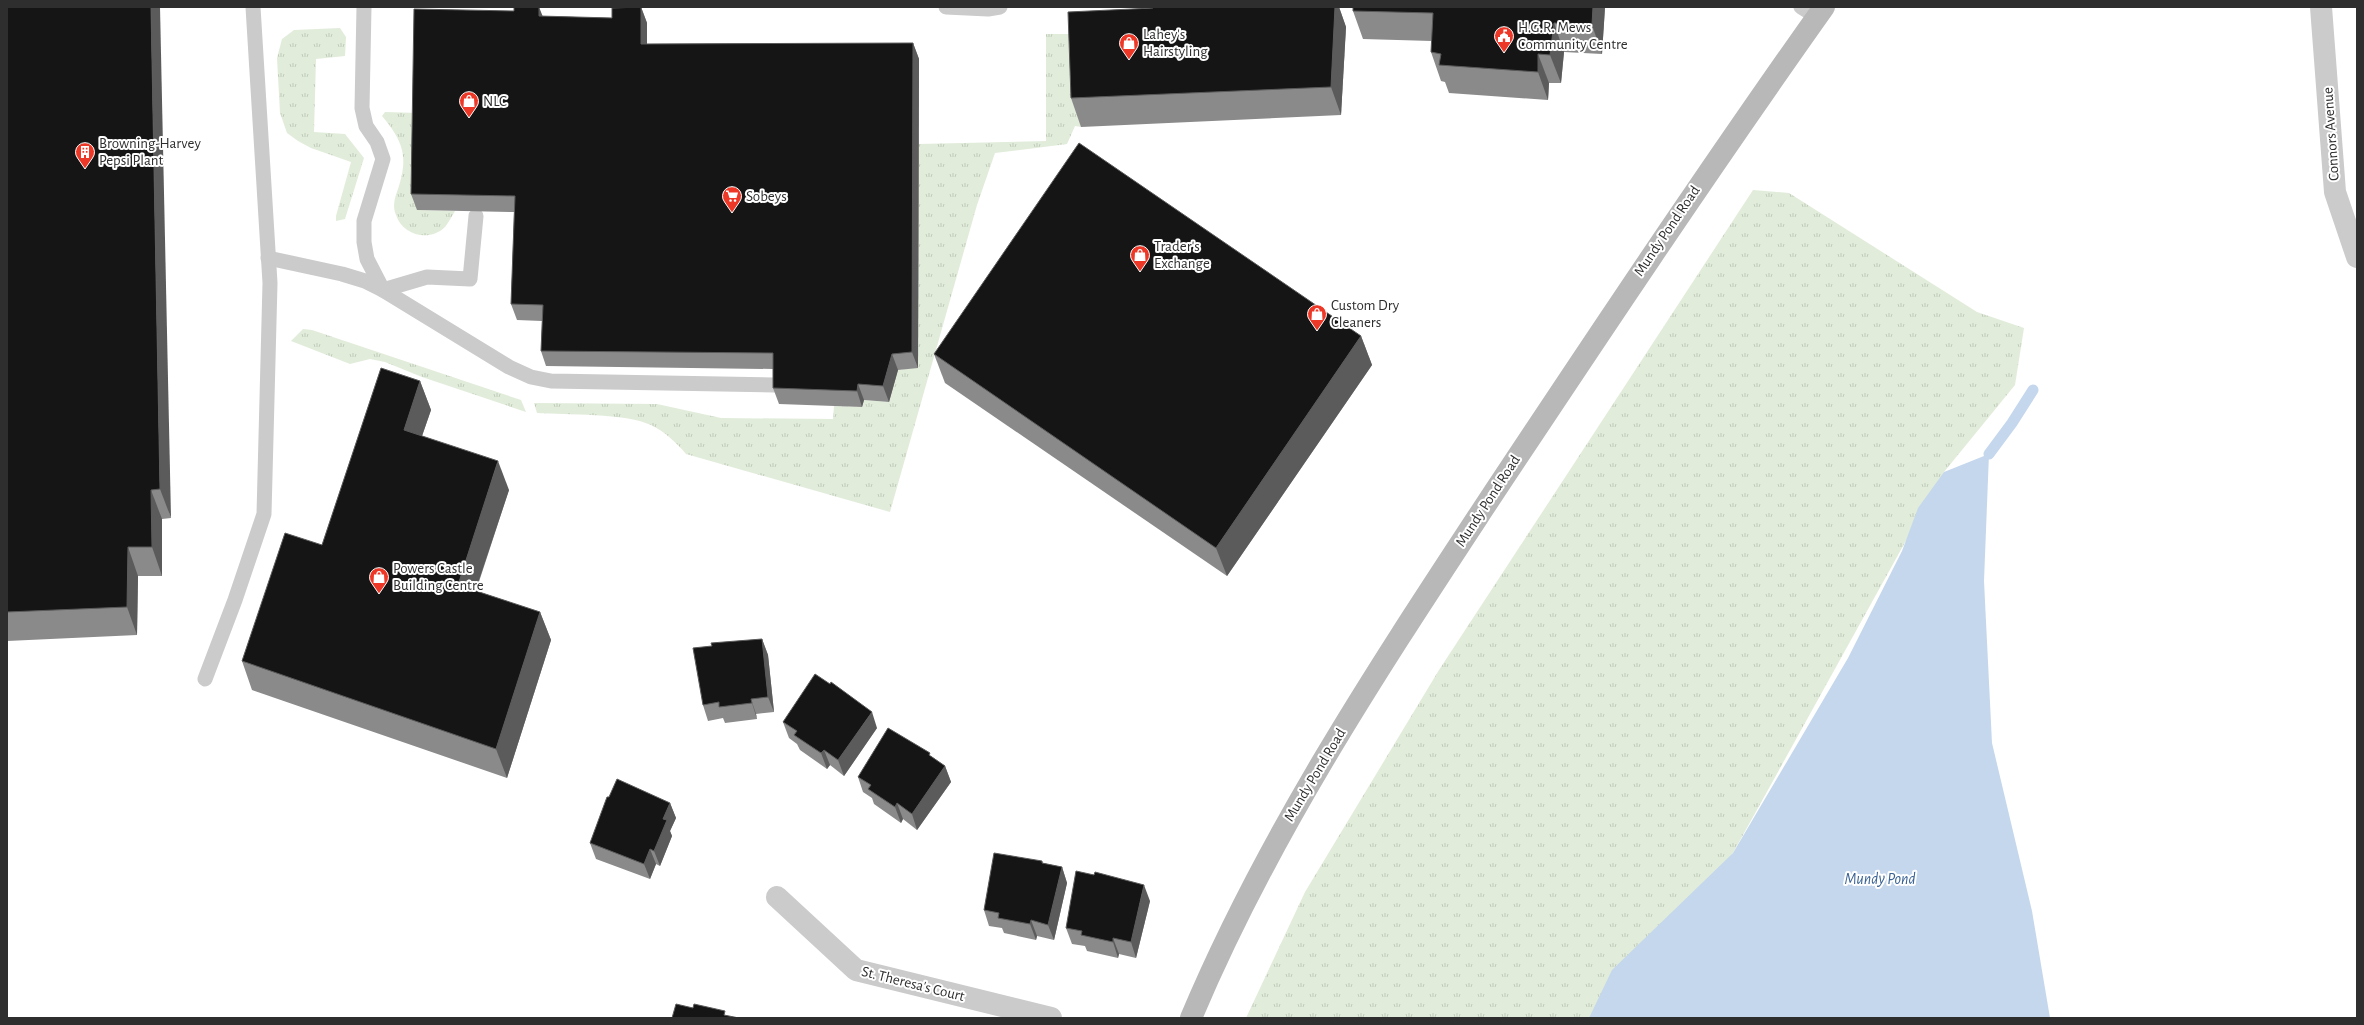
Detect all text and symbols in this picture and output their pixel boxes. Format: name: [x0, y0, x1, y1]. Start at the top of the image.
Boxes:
place label: H.G.R. Mews Community Centre: [1518, 20, 1628, 52]
public building icon: H.G.R. Mews Community Centre: [1493, 25, 1515, 53]
place label: Lahey's Hairstyling: [1143, 27, 1208, 59]
shop icon: Lahey's Hairstyling: [1118, 32, 1140, 60]
street label: Connors Avenue: [2320, 87, 2342, 181]
shop icon: NLC: [458, 90, 480, 118]
place label: NLC: [483, 94, 507, 109]
place label: Browning-Harvey Pepsi Plant: [99, 136, 201, 168]
building icon: Browning-Harvey Pepsi Plant: [74, 141, 96, 169]
street label: Mundy Pond Road: [1631, 183, 1703, 279]
supermarket icon: Sobeys: [721, 185, 743, 213]
place label: Sobeys: [746, 189, 787, 204]
place label: Trader's Exchange: [1154, 239, 1210, 271]
shop icon: Trader's Exchange: [1129, 244, 1151, 272]
place label: Custom Dry Cleaners: [1331, 298, 1400, 330]
shop icon: Custom Dry Cleaners: [1306, 303, 1328, 331]
street label: Mundy Pond Road: [1453, 452, 1523, 549]
place label: Powers Castle Building Centre: [393, 561, 484, 593]
shop icon: Powers Castle Building Centre: [368, 566, 390, 594]
street label: Mundy Pond Road: [1281, 726, 1349, 824]
water label: Mundy Pond: [1844, 871, 1916, 887]
street label: St. Theresa's Court: [860, 964, 966, 1004]

